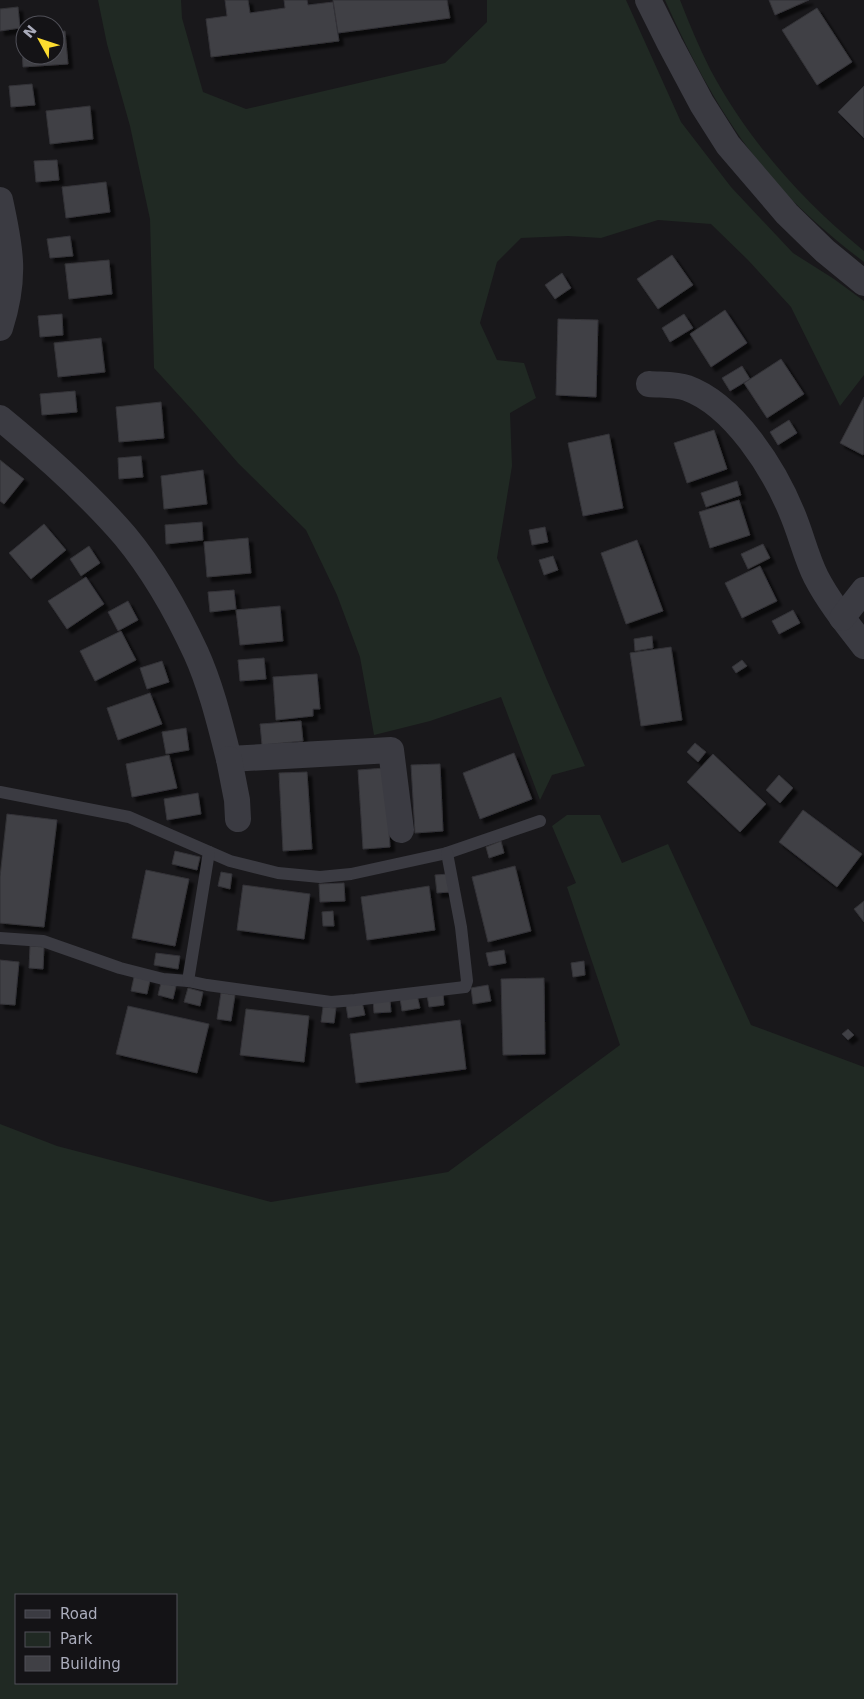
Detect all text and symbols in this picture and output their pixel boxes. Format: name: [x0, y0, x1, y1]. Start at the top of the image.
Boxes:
north arrow: [15, 15, 65, 65]
text: N: [20, 22, 40, 41]
legend: [15, 1594, 178, 1684]
text: Road: [60, 1605, 98, 1623]
text: Park: [60, 1630, 93, 1648]
text: Building: [60, 1655, 121, 1673]

